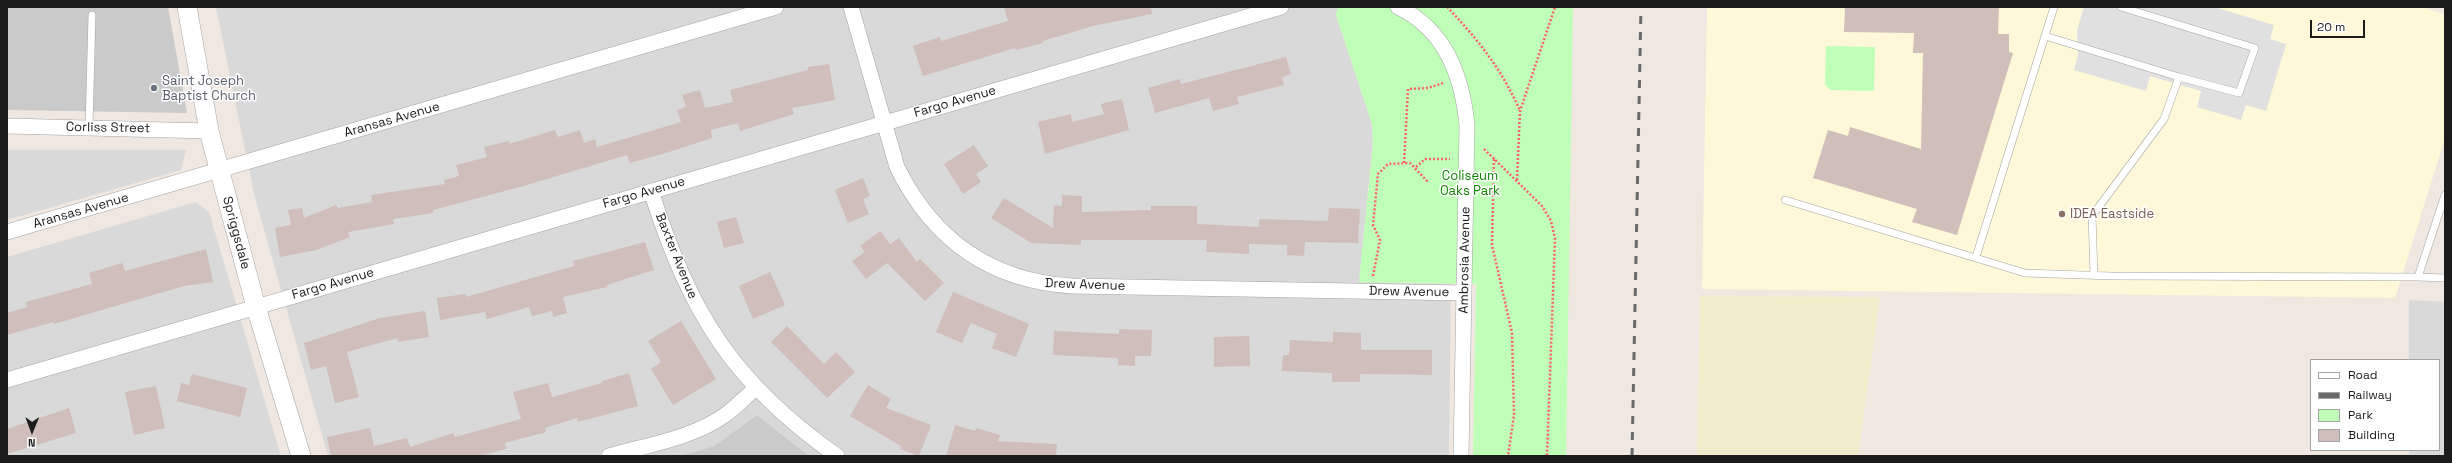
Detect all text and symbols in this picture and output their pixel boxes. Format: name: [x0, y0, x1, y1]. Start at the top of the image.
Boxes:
scale bar: [2312, 12, 2367, 38]
text: 20 m: [2317, 19, 2345, 35]
place label: Saint Joseph Baptist Church: [162, 73, 256, 104]
marker: Saint Joseph Baptist Church: [149, 83, 159, 93]
street label: Fargo Avenue: [912, 83, 998, 121]
street label: Aransas Avenue: [342, 99, 442, 141]
street label: Corliss Street: [66, 119, 150, 137]
park label: Coliseum Oaks Park: [1440, 168, 1500, 199]
street label: Fargo Avenue: [601, 174, 687, 212]
street label: Aransas Avenue: [31, 190, 131, 232]
street label: Spriggsdale: [219, 195, 253, 271]
street label: Ambrosia Avenue: [1456, 206, 1474, 314]
place label: IDEA Eastside: [2070, 206, 2154, 222]
marker: IDEA Eastside: [2057, 209, 2067, 219]
street label: Baxter Avenue: [652, 211, 700, 301]
street label: Fargo Avenue: [290, 265, 376, 303]
street label: Drew Avenue: [1044, 276, 1126, 294]
street label: Drew Avenue: [1369, 283, 1449, 301]
legend: [2310, 359, 2440, 451]
text: Road: [2348, 367, 2377, 383]
text: Railway: [2348, 387, 2392, 403]
text: Park: [2348, 407, 2373, 423]
north arrow: [12, 411, 52, 451]
text: Building: [2348, 427, 2395, 443]
text: N: [28, 436, 36, 450]

